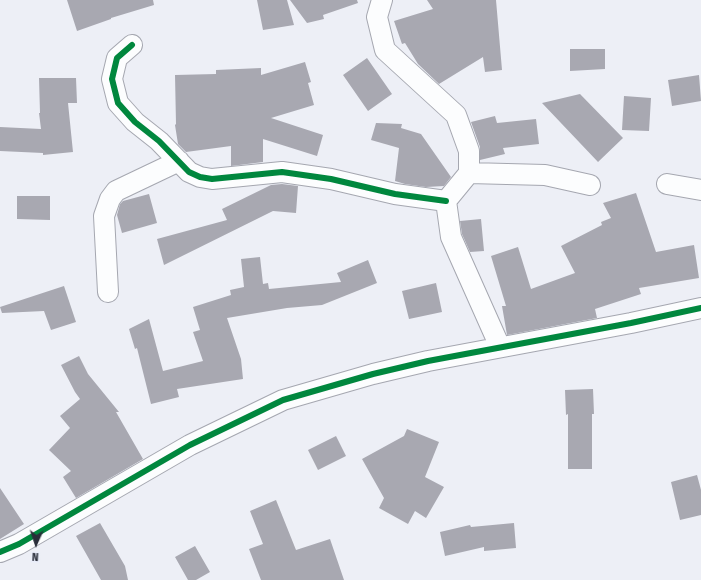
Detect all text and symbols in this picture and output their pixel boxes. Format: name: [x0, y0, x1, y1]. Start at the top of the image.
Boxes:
north arrow: [16, 524, 56, 564]
text: N: [32, 550, 39, 563]

